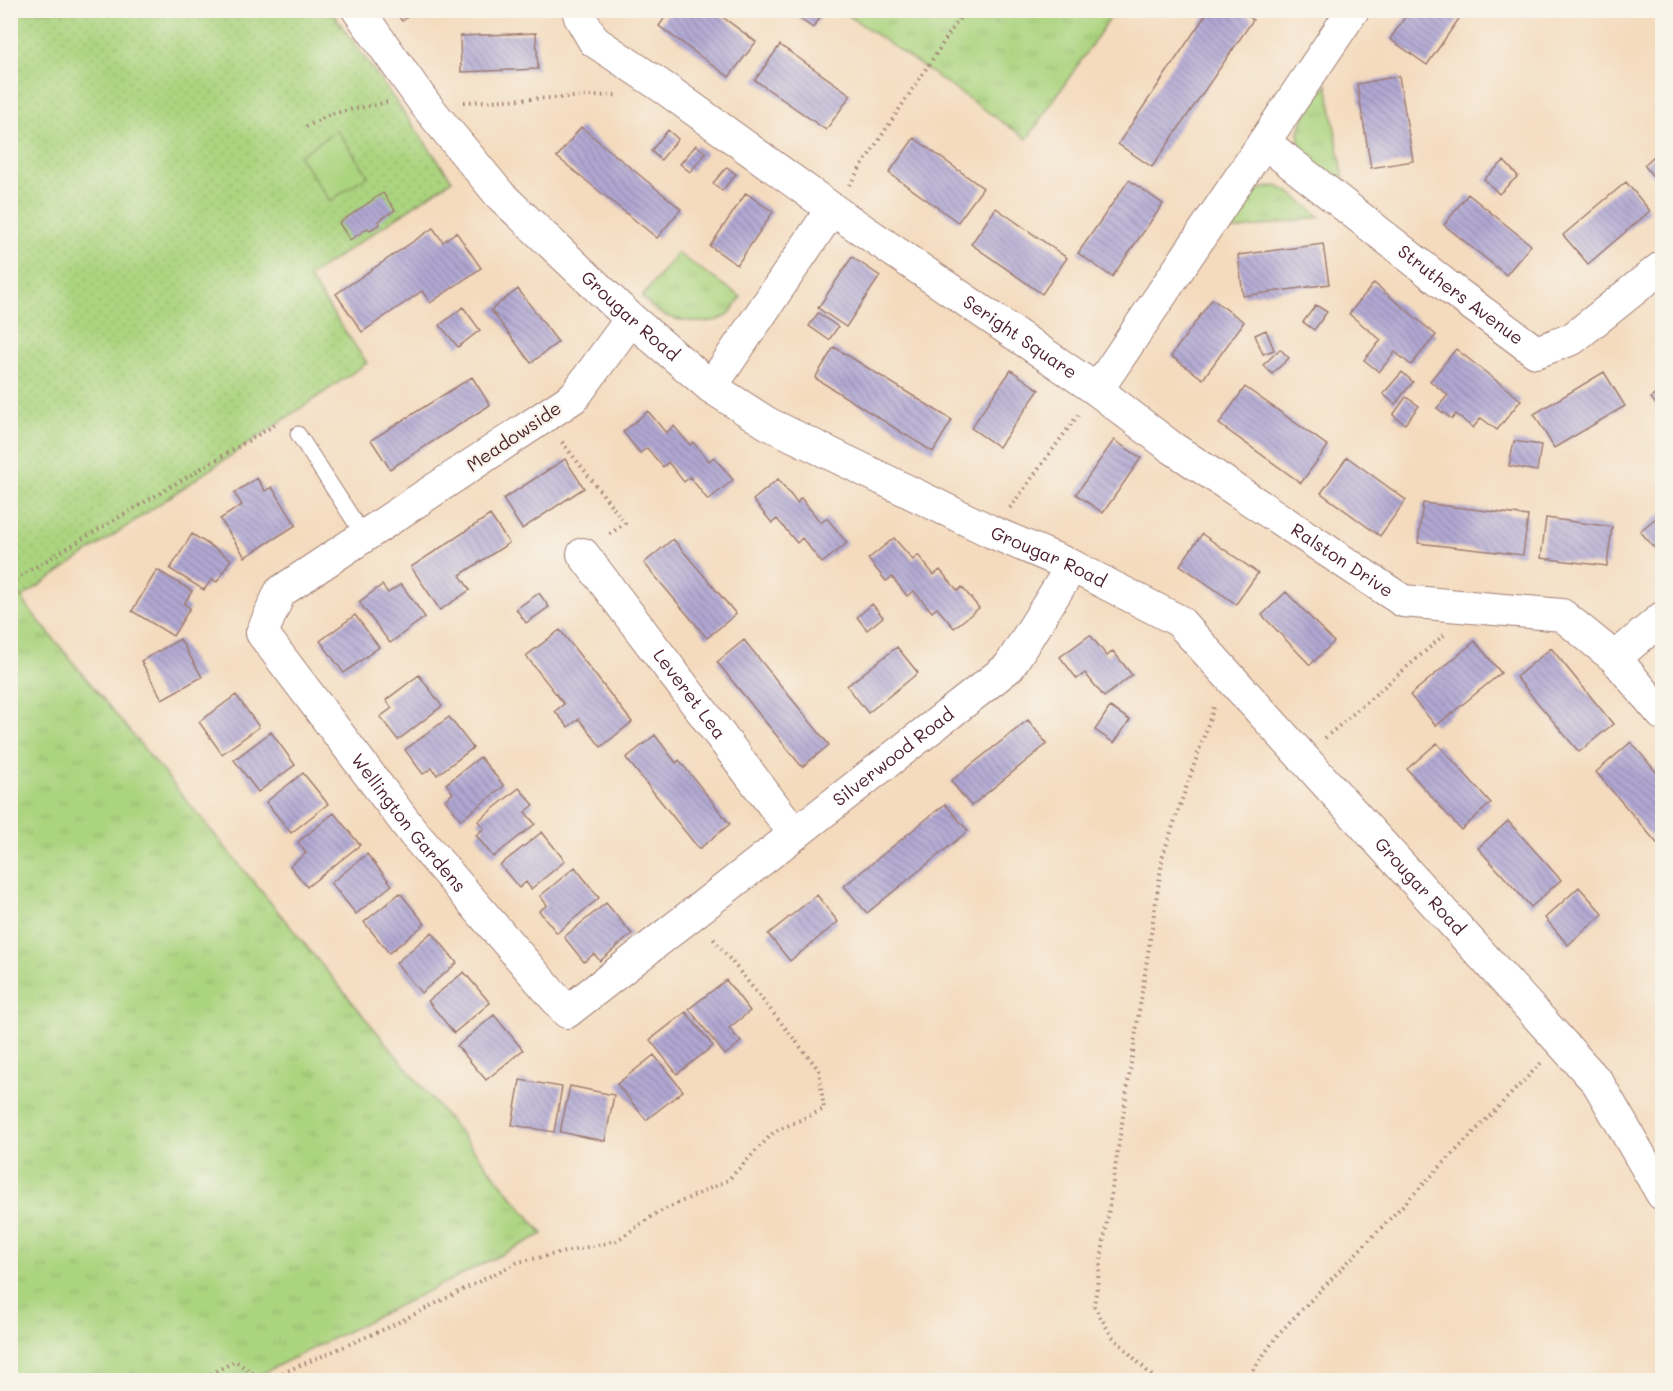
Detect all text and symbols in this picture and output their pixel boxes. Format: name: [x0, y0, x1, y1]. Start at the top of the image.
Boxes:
street label: Struthers Avenue: [1393, 239, 1529, 350]
street label: Grougar Road: [576, 265, 685, 366]
street label: Seright Square: [959, 289, 1082, 384]
street label: Meadowside: [461, 396, 566, 477]
street label: Ralston Drive: [1287, 517, 1398, 602]
street label: Grougar Road: [987, 520, 1111, 593]
street label: Leveret Lea: [648, 644, 732, 744]
street label: Silverwood Road: [827, 702, 958, 811]
street label: Wellington Gardens: [346, 748, 472, 897]
street label: Grougar Road: [1370, 832, 1471, 940]

